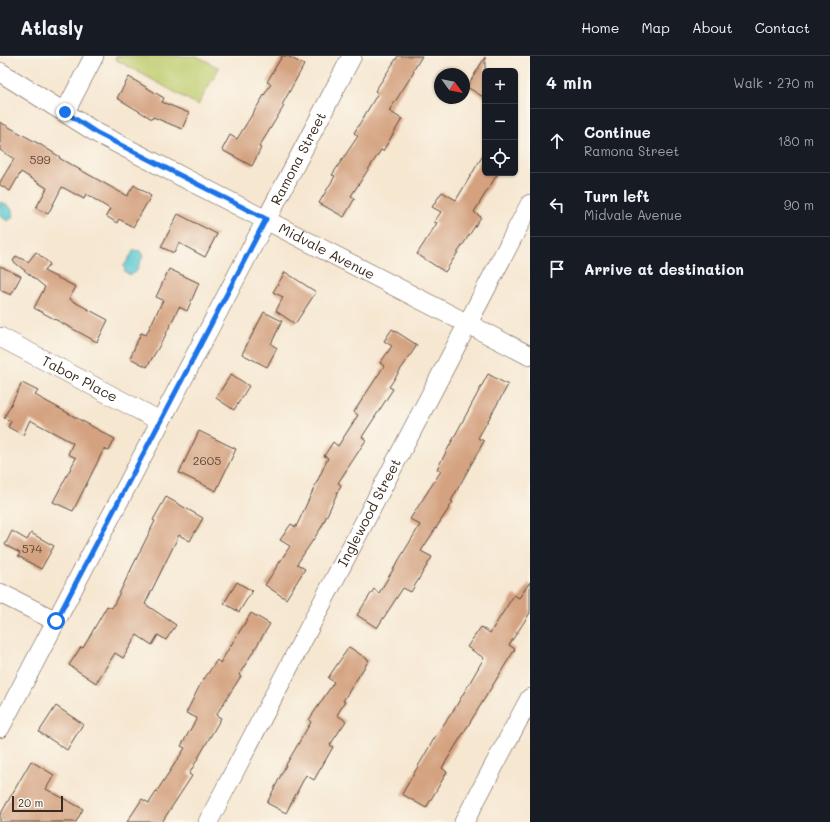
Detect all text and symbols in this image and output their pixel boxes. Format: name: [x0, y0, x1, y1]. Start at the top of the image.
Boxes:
text: Atlasly: [20, 15, 83, 40]
text: Home: [581, 18, 619, 37]
text: Map: [641, 18, 670, 37]
text: About: [692, 18, 733, 37]
text: Contact: [755, 18, 810, 37]
north arrow: [434, 68, 470, 104]
map controls: [482, 68, 518, 176]
button: +: [482, 68, 518, 104]
text: 4 min: [546, 71, 592, 93]
text: Walk · 270 m: [733, 74, 814, 91]
route end: [56, 103, 74, 121]
button: −: [482, 104, 518, 140]
street label: Ramona Street: [266, 108, 330, 208]
text: Continue: [584, 122, 651, 142]
icon: ahead: [546, 130, 568, 152]
text: 180 m: [778, 132, 814, 149]
button: locate: [482, 140, 518, 176]
text: Ramona Street: [584, 142, 679, 159]
house number: 599: [29, 151, 51, 167]
text: Turn left: [584, 186, 649, 206]
icon: left: [546, 194, 568, 216]
text: 90 m: [784, 196, 814, 213]
text: Midvale Avenue: [584, 206, 682, 223]
street label: Midvale Avenue: [276, 218, 378, 284]
icon: arrive: [546, 258, 568, 280]
text: Arrive at destination: [584, 259, 744, 279]
street label: Tabor Place: [39, 351, 121, 406]
house number: 2605: [193, 452, 221, 468]
street label: Inglewood Street: [333, 455, 405, 570]
house number: 574: [22, 540, 42, 556]
route start: [47, 612, 65, 630]
scale bar: [12, 794, 63, 813]
text: 20 m: [18, 795, 43, 810]

